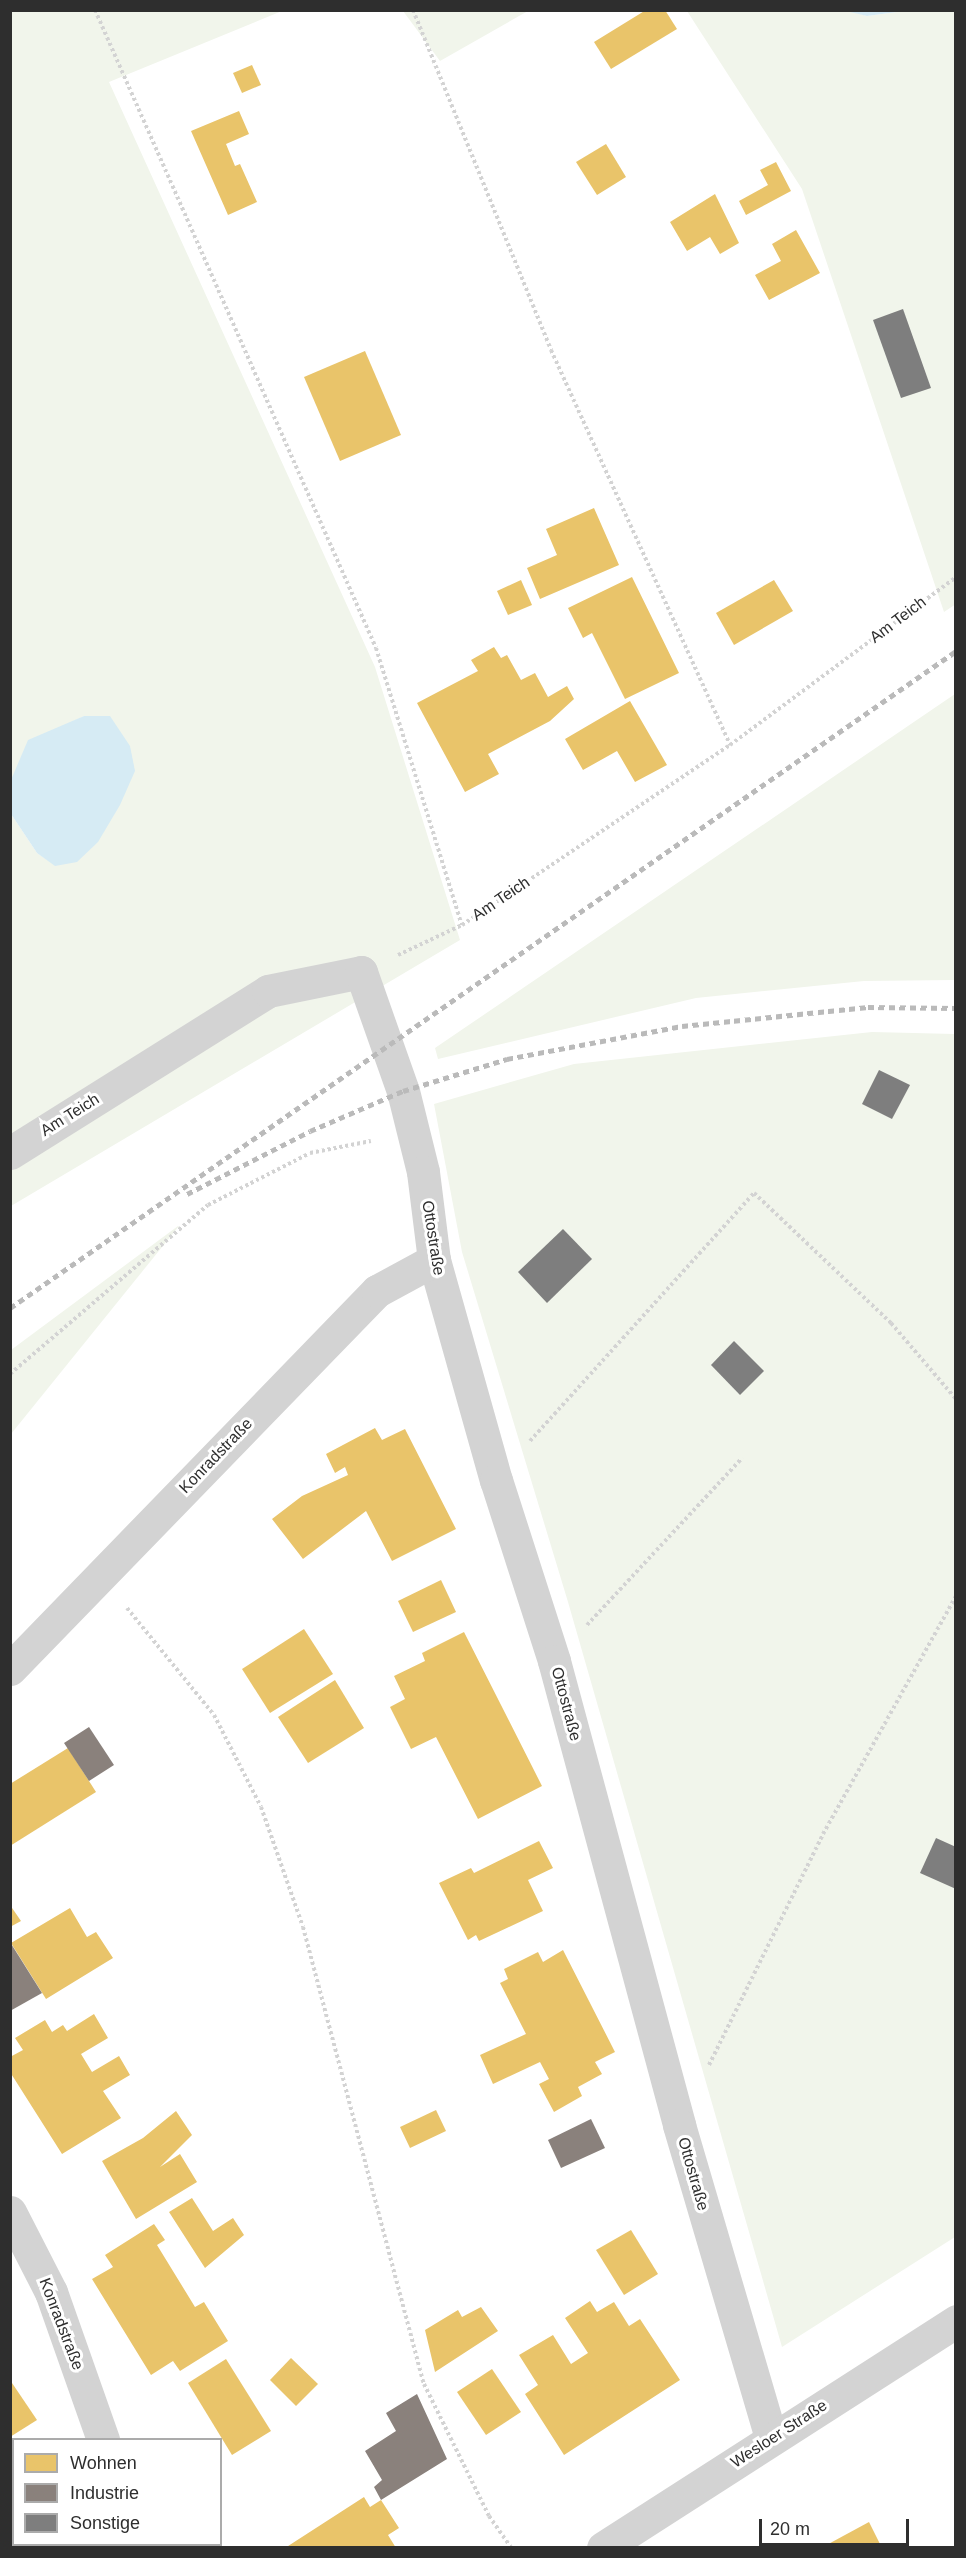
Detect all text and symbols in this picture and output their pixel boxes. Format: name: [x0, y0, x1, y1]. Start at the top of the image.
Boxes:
street label: Am Teich: [866, 593, 930, 647]
street label: Am Teich: [468, 873, 534, 925]
street label: Am Teich: [37, 1089, 103, 1141]
street label: Ottostraße: [418, 1199, 448, 1277]
street label: Konradstraße: [175, 1414, 257, 1498]
street label: Ottostraße: [547, 1665, 585, 1743]
street label: Ottostraße: [673, 2135, 713, 2213]
street label: Konradstraße: [35, 2275, 87, 2373]
street label: Wesloer Straße: [727, 2396, 831, 2472]
legend: [12, 2438, 222, 2546]
text: Wohnen: [70, 2453, 137, 2473]
text: Industrie: [70, 2483, 139, 2503]
scale bar: [762, 2507, 912, 2545]
text: Sonstige: [70, 2513, 140, 2533]
text: 20 m: [770, 2519, 810, 2539]

